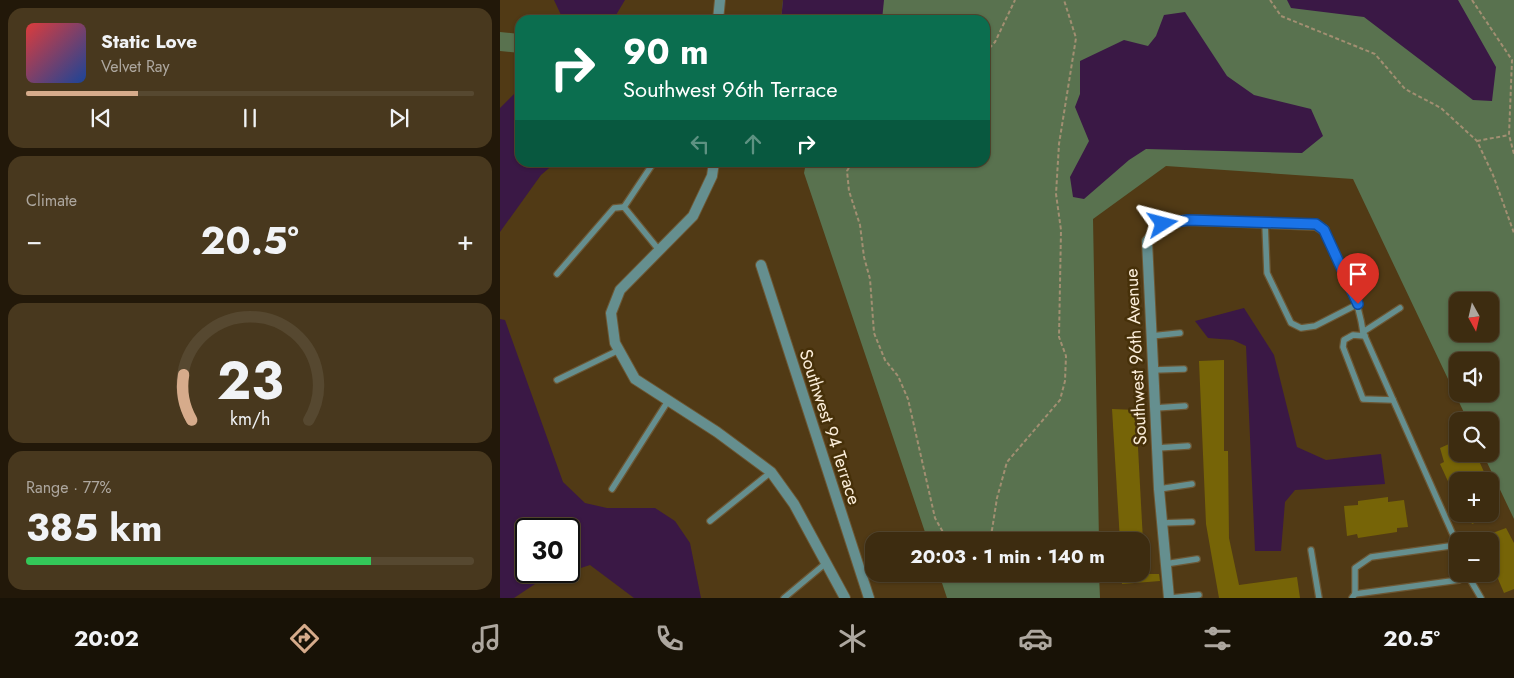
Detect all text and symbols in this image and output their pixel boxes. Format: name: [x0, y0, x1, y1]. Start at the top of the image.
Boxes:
text: 90 m: [623, 27, 709, 77]
text: Static Love: [101, 28, 197, 55]
icon: right: [540, 35, 605, 100]
text: Velvet Ray: [101, 55, 170, 78]
text: Southwest 96th Terrace: [623, 73, 838, 105]
icon: previous: [87, 104, 115, 132]
icon: pause: [236, 104, 264, 132]
icon: next: [385, 104, 413, 132]
icon: left: [686, 130, 714, 158]
icon: ahead: [739, 130, 767, 158]
icon: right: [792, 130, 820, 158]
text: Climate: [26, 189, 77, 212]
position arrow: [1136, 197, 1188, 249]
text: 20.5°: [201, 213, 299, 268]
text: −: [26, 220, 43, 261]
text: +: [457, 220, 474, 261]
pin: [1337, 253, 1379, 304]
icon: arrive: [1344, 260, 1372, 288]
street label: Southwest 96th Avenue: [1118, 268, 1154, 446]
north arrow: [1449, 292, 1499, 342]
map controls: [1449, 292, 1499, 582]
text: 23: [217, 343, 283, 419]
street label: Southwest 94 Terrace: [793, 346, 867, 508]
button: sound: [1449, 352, 1499, 402]
text: km/h: [230, 406, 270, 432]
button: search: [1449, 412, 1499, 462]
button: +: [1449, 472, 1499, 522]
text: Range · 77%: [26, 476, 112, 499]
text: 385 km: [26, 500, 162, 555]
speed limit sign: 30: [515, 518, 580, 583]
button: −: [1449, 532, 1499, 582]
text: 20:03 · 1 min · 140 m: [910, 543, 1105, 570]
icon: directions: [287, 621, 322, 656]
icon: music: [469, 621, 504, 656]
icon: phone: [652, 621, 687, 656]
icon: climate: [835, 621, 870, 656]
icon: car: [1018, 621, 1053, 656]
icon: filters: [1200, 621, 1235, 656]
text: 20:02: [74, 622, 139, 654]
text: 20.5°: [1383, 622, 1440, 654]

